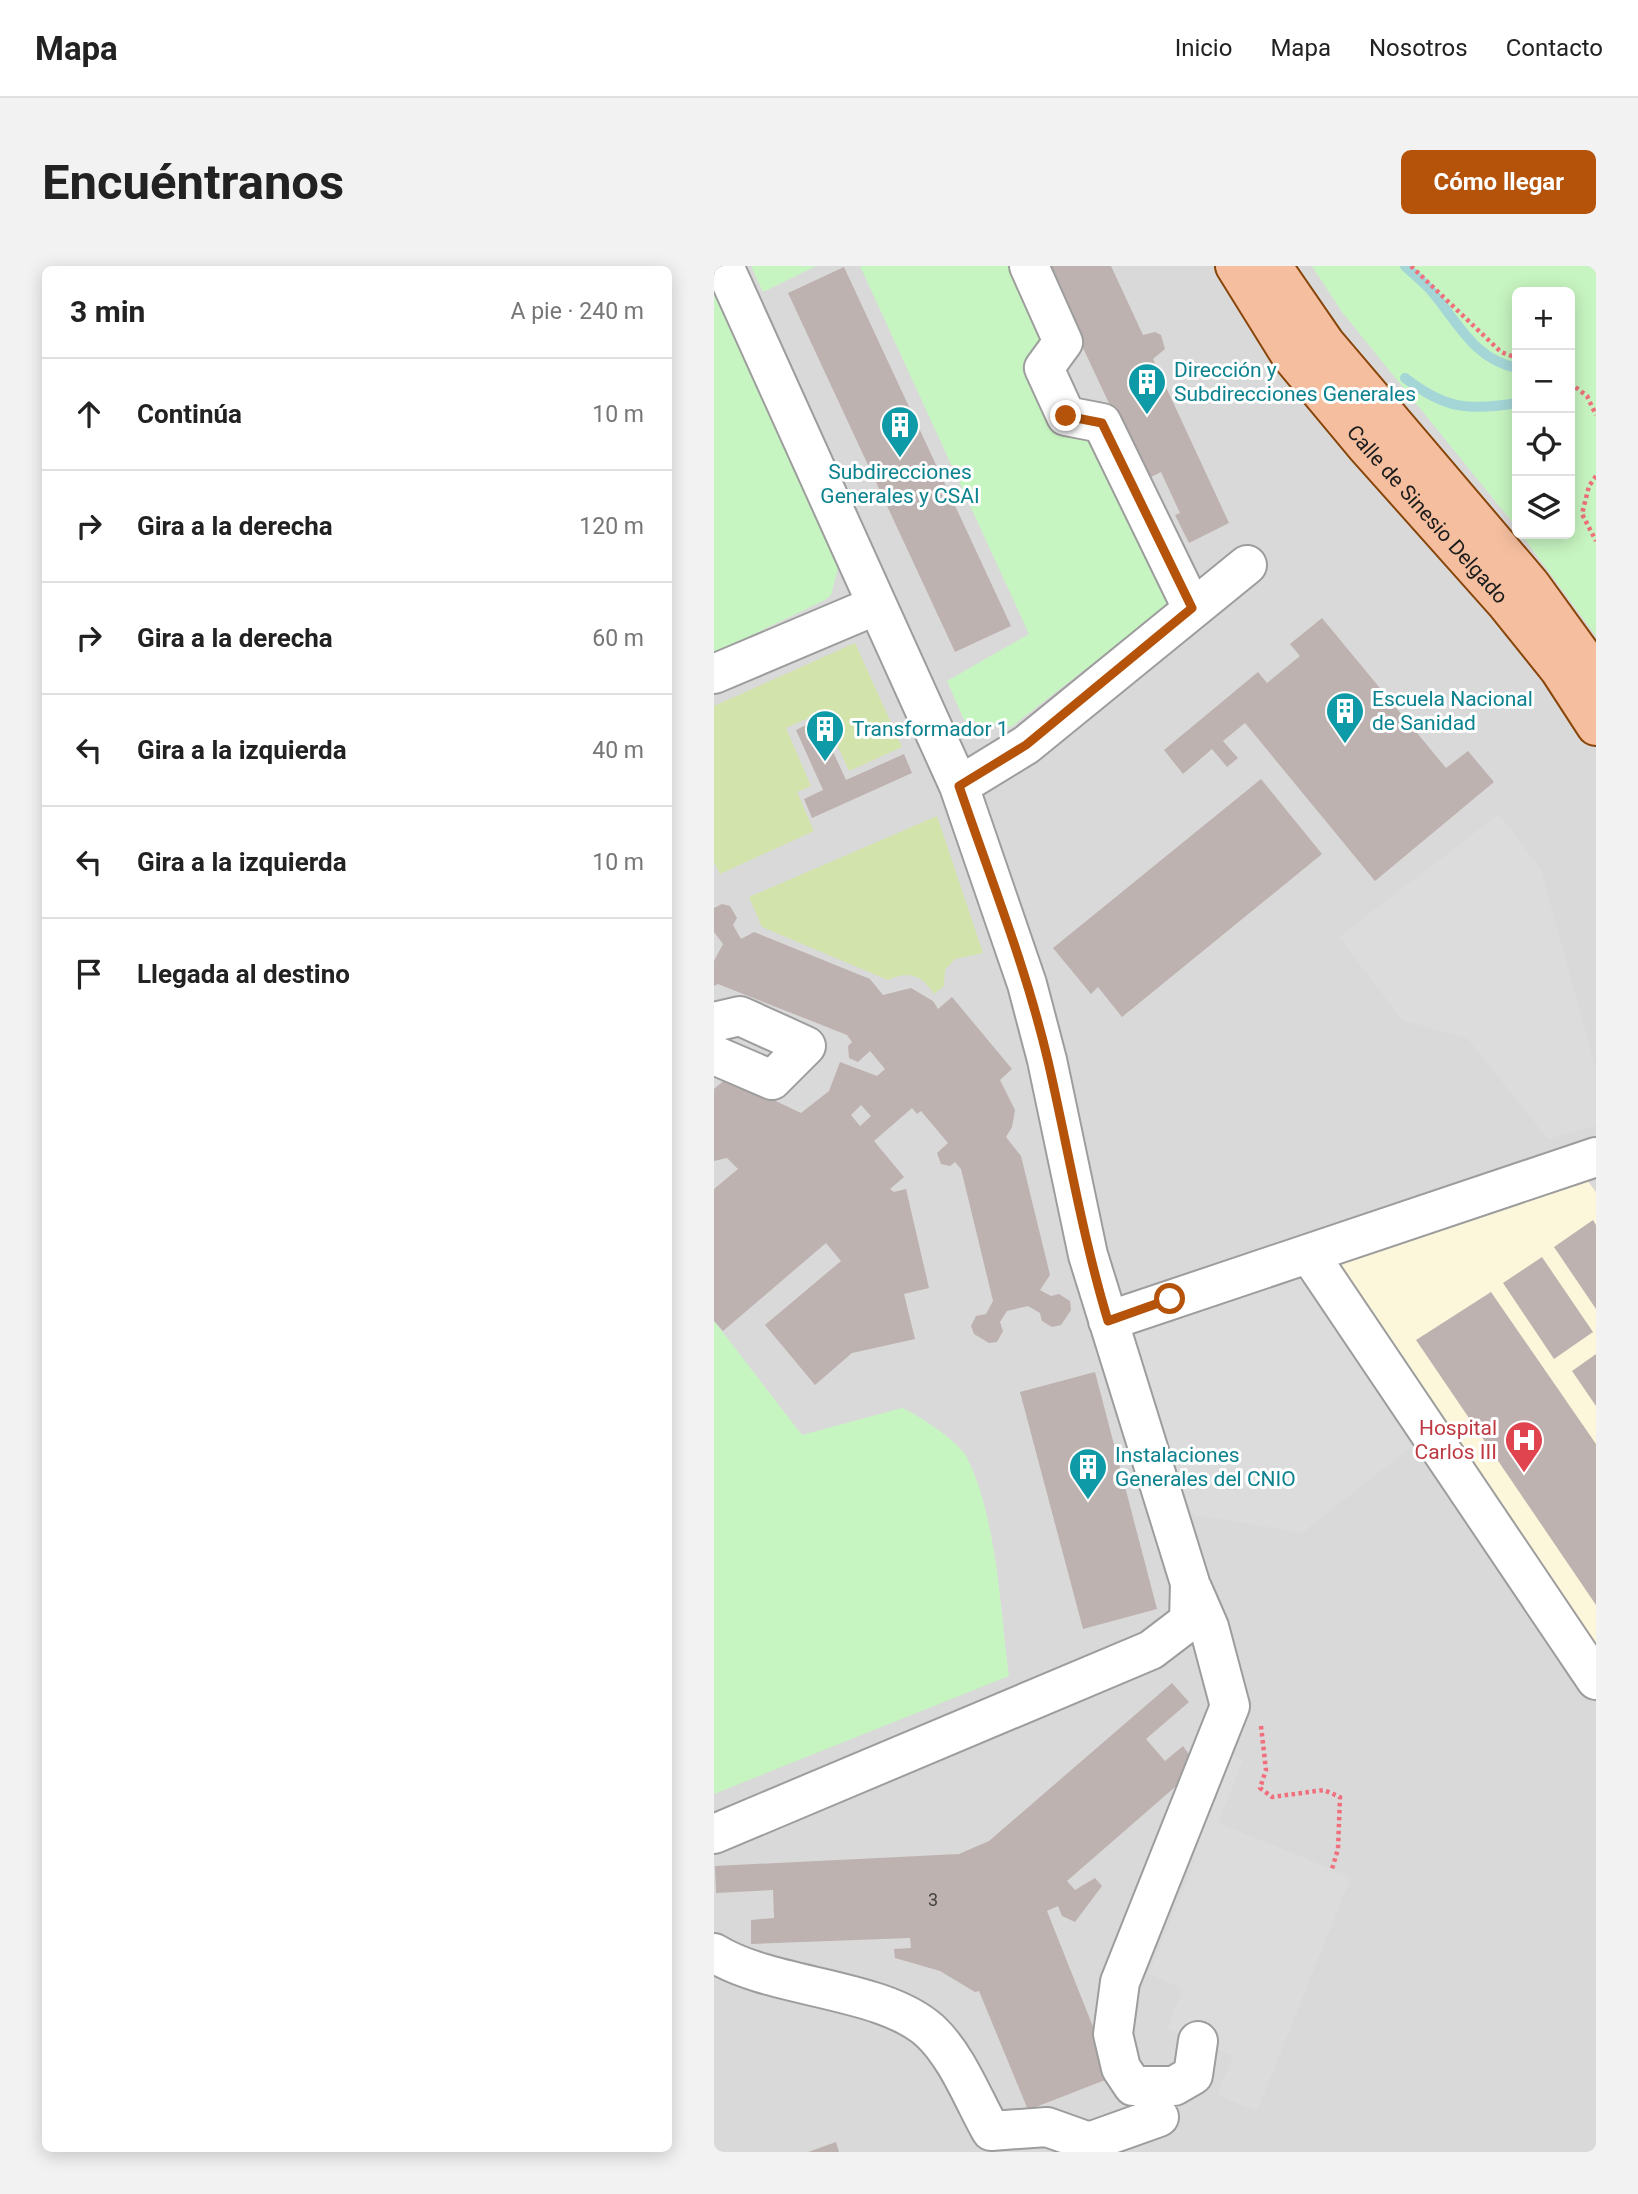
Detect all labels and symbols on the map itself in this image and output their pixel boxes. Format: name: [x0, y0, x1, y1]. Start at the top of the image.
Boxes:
place label: Dirección y Subdirecciones Generales: [1174, 358, 1416, 406]
building icon: Dirección y Subdirecciones Generales: [1126, 361, 1168, 416]
route end: [1050, 400, 1081, 431]
building icon: Subdirecciones Generales y CSAI: [879, 404, 921, 459]
street label: Calle de Sinesio Delgado: [1342, 420, 1513, 609]
place label: Subdirecciones Generales y CSAI: [820, 460, 980, 508]
place label: Escuela Nacional de Sanidad: [1372, 687, 1533, 735]
building icon: Escuela Nacional de Sanidad: [1324, 690, 1366, 745]
building icon: Transformador 1: [804, 708, 846, 763]
place label: Transformador 1: [852, 717, 1009, 741]
route start: [1154, 1283, 1185, 1314]
place label: Hospital Carlos III: [1415, 1416, 1497, 1464]
hospital icon: Hospital Carlos III: [1503, 1419, 1545, 1474]
place label: Instalaciones Generales del CNIO: [1115, 1443, 1296, 1491]
building icon: Instalaciones Generales del CNIO: [1067, 1446, 1109, 1501]
house number: 3: [928, 1889, 938, 1910]

